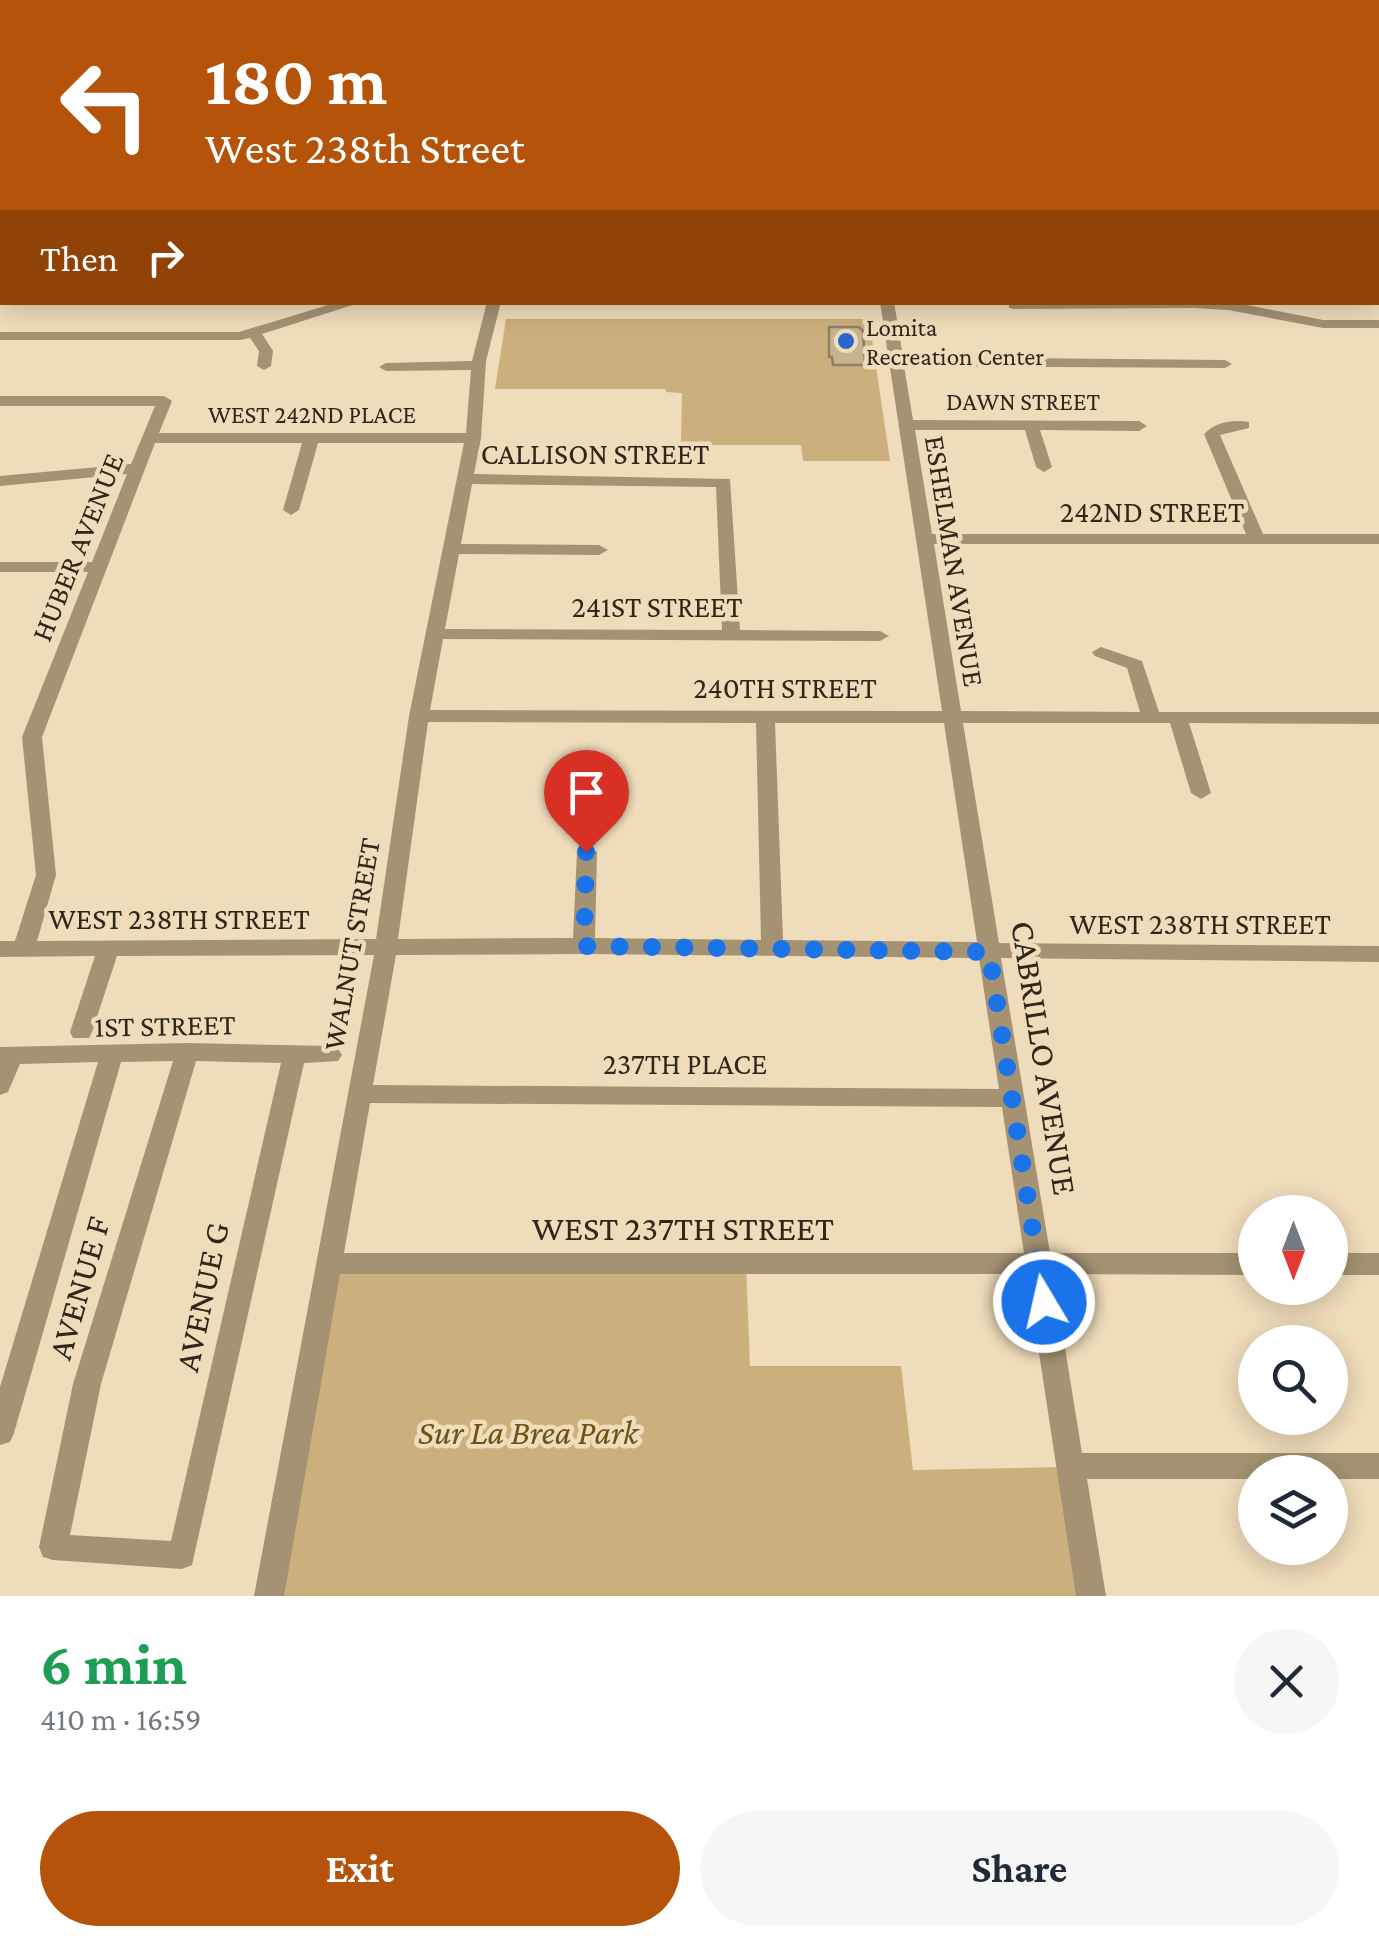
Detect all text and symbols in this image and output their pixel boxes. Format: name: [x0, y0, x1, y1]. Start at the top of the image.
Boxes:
icon: left: [40, 40, 170, 170]
text: 180 m: [205, 41, 387, 119]
text: West 238th Street: [205, 123, 525, 173]
icon: right: [138, 230, 193, 285]
text: Then: [40, 237, 118, 279]
place label: Lomita Recreation Center: [866, 314, 1044, 370]
marker: Lomita Recreation Center: [835, 330, 857, 352]
street label: DAWN STREET: [946, 388, 1100, 415]
street label: WEST 242ND PLACE: [208, 401, 416, 428]
street label: ESHELMAN AVENUE: [919, 433, 991, 689]
street label: CALLISON STREET: [481, 437, 709, 470]
street label: HUBER AVENUE: [24, 448, 130, 646]
street label: 242ND STREET: [1060, 495, 1244, 528]
street label: 241ST STREET: [571, 590, 743, 623]
street label: 240TH STREET: [693, 671, 877, 704]
pin: [544, 750, 629, 853]
icon: arrive: [559, 765, 614, 820]
street label: WALNUT STREET: [316, 835, 386, 1053]
street label: WEST 238TH STREET: [48, 902, 310, 935]
street label: WEST 238TH STREET: [1069, 907, 1331, 940]
street label: CABRILLO AVENUE: [1003, 918, 1085, 1198]
street label: 1ST STREET: [94, 1007, 236, 1043]
street label: 237TH PLACE: [603, 1047, 767, 1080]
north arrow: [1238, 1195, 1348, 1305]
map controls: [1238, 1195, 1348, 1565]
street label: WEST 237TH STREET: [532, 1209, 834, 1248]
street label: AVENUE F: [40, 1212, 118, 1364]
street label: AVENUE G: [167, 1219, 237, 1375]
position arrow: [992, 1250, 1096, 1354]
button: search: [1238, 1325, 1348, 1435]
park label: Sur La Brea Park: [418, 1413, 640, 1452]
button: layers: [1238, 1455, 1348, 1565]
button: close: [1234, 1629, 1339, 1734]
text: 6 min: [40, 1630, 187, 1697]
text: 410 m · 16:59: [40, 1701, 202, 1737]
button: Exit: [40, 1811, 680, 1926]
button: Share: [700, 1811, 1339, 1926]

